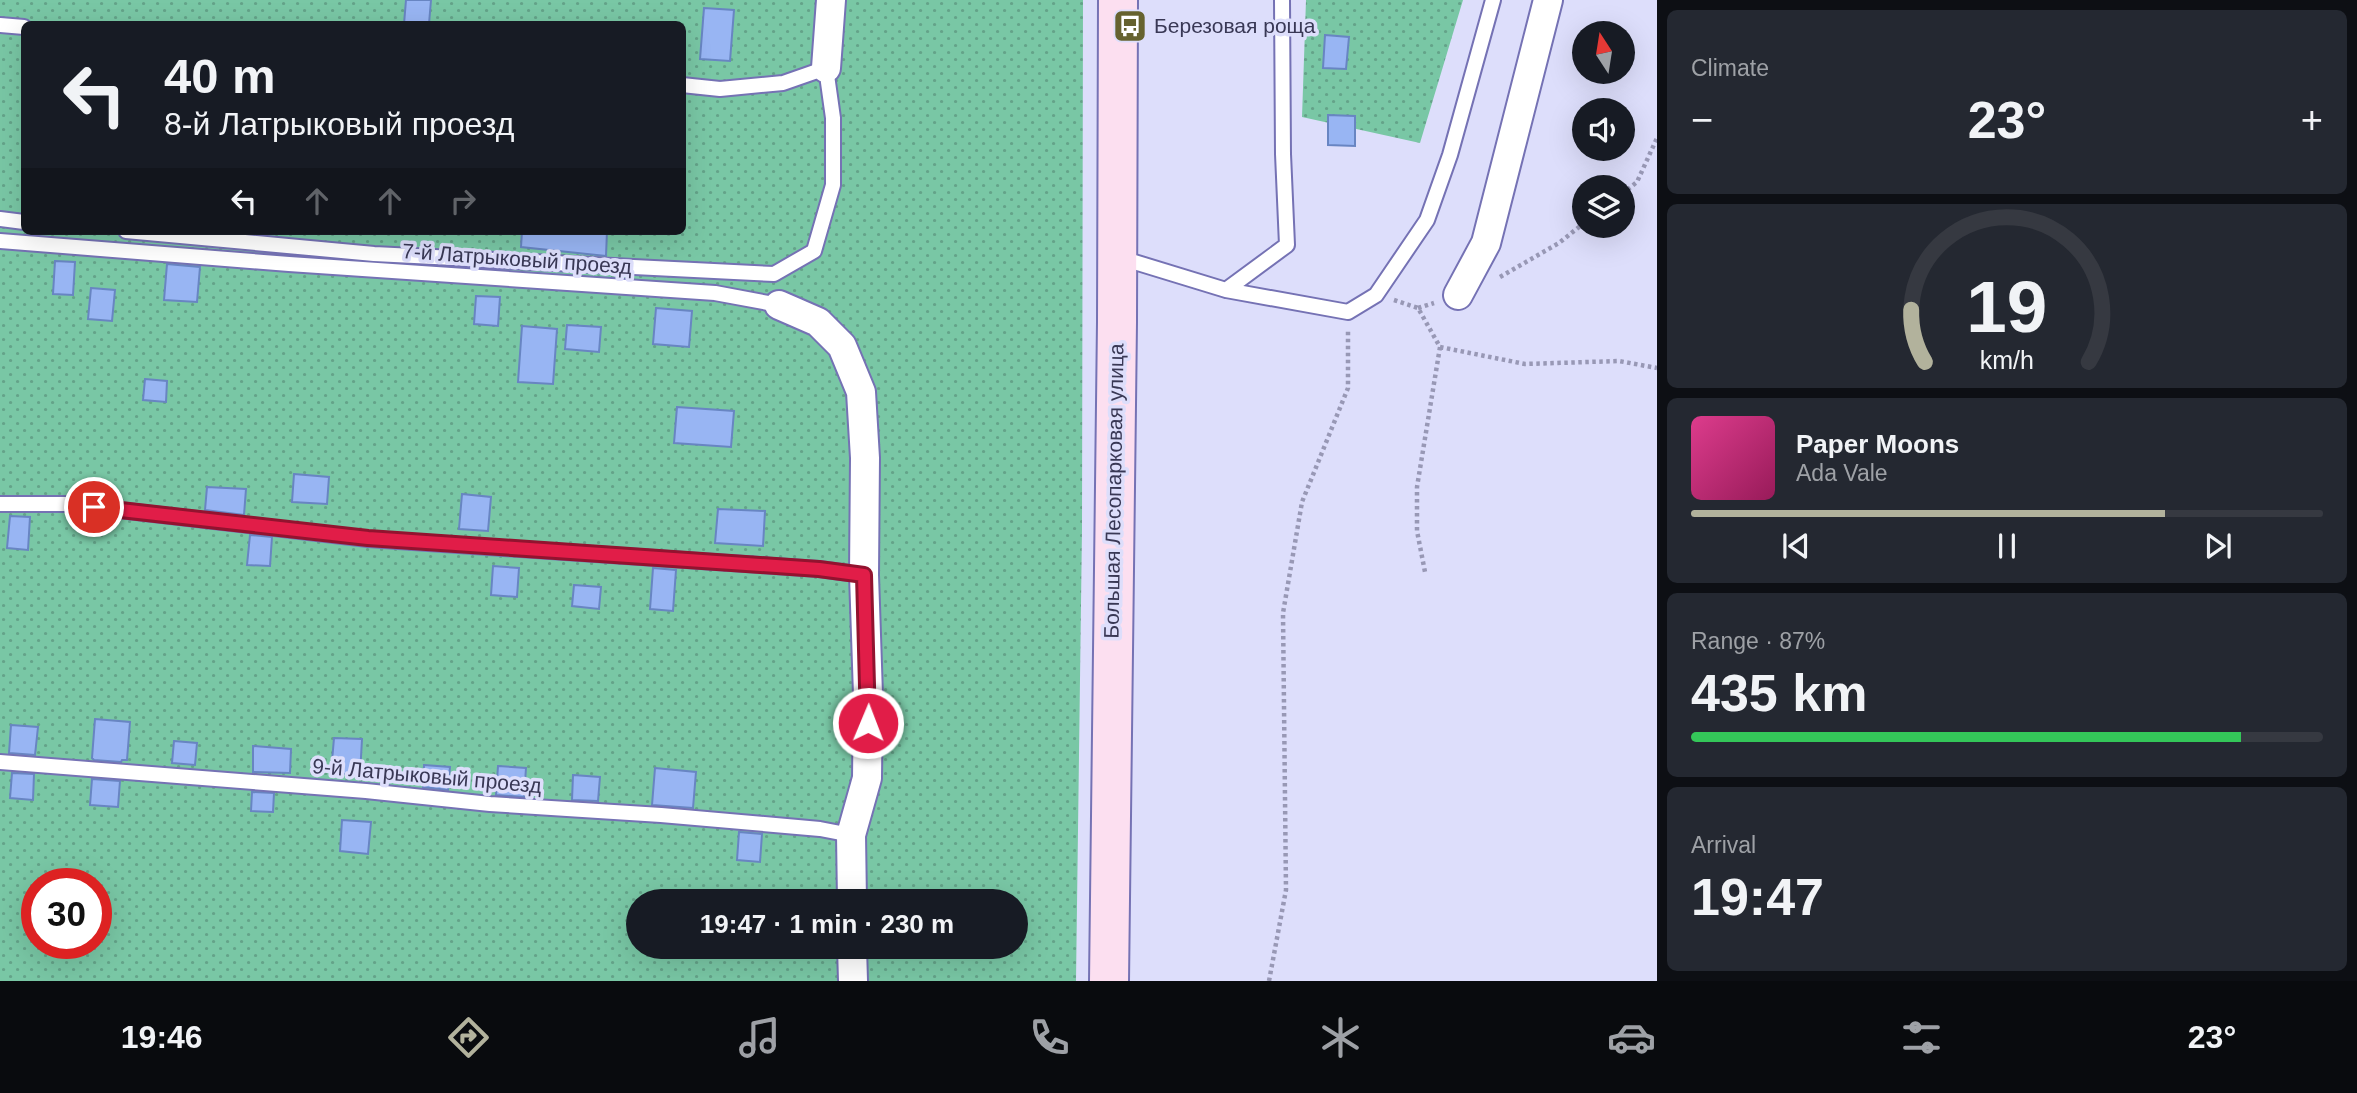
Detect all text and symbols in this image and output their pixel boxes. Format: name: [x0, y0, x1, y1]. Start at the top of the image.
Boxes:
bus stop icon: Березовая роща: [1111, 7, 1149, 45]
place label: Березовая роща: [1154, 14, 1316, 37]
north arrow: [1572, 21, 1634, 84]
map controls: [1572, 21, 1635, 238]
icon: left: [49, 49, 140, 140]
text: 40 m: [164, 49, 276, 103]
text: Climate: [1691, 55, 1769, 81]
text: 23°: [1968, 91, 2046, 149]
button: sound: [1572, 98, 1635, 161]
text: −: [1691, 99, 1713, 141]
text: +: [2301, 99, 2323, 141]
text: 8-й Латрыковый проезд: [164, 106, 514, 142]
button: layers: [1572, 175, 1635, 238]
icon: left: [225, 182, 263, 220]
icon: ahead: [298, 182, 336, 220]
icon: ahead: [371, 182, 409, 220]
icon: right: [444, 182, 482, 220]
street label: 7-й Латрыковый проезд: [402, 239, 633, 278]
text: 19: [1967, 267, 2047, 348]
street label: Большая Лесопарковая улица: [1099, 343, 1128, 639]
text: km/h: [1980, 346, 2034, 374]
text: Paper Moons: [1796, 429, 1959, 459]
text: Ada Vale: [1796, 460, 1888, 486]
pin: [64, 477, 124, 537]
icon: arrive: [75, 488, 113, 526]
icon: previous: [1777, 527, 1815, 565]
icon: pause: [1988, 527, 2026, 565]
icon: next: [2199, 527, 2237, 565]
text: Range · 87%: [1691, 628, 1825, 654]
text: 435 km: [1691, 664, 1867, 722]
position arrow: [831, 686, 905, 760]
street label: 9-й Латрыковый проезд: [312, 754, 543, 797]
text: Arrival: [1691, 832, 1756, 858]
speed limit sign: 30: [21, 868, 112, 959]
text: 19:47: [1691, 868, 1824, 926]
text: 19:47 · 1 min · 230 m: [700, 909, 954, 939]
icon: directions: [444, 1013, 493, 1062]
icon: music: [735, 1013, 784, 1062]
icon: phone: [1025, 1013, 1074, 1062]
icon: climate: [1316, 1013, 1365, 1062]
icon: car: [1607, 1013, 1656, 1062]
icon: filters: [1897, 1013, 1946, 1062]
text: 19:46: [121, 1019, 203, 1055]
text: 23°: [2188, 1019, 2236, 1055]

